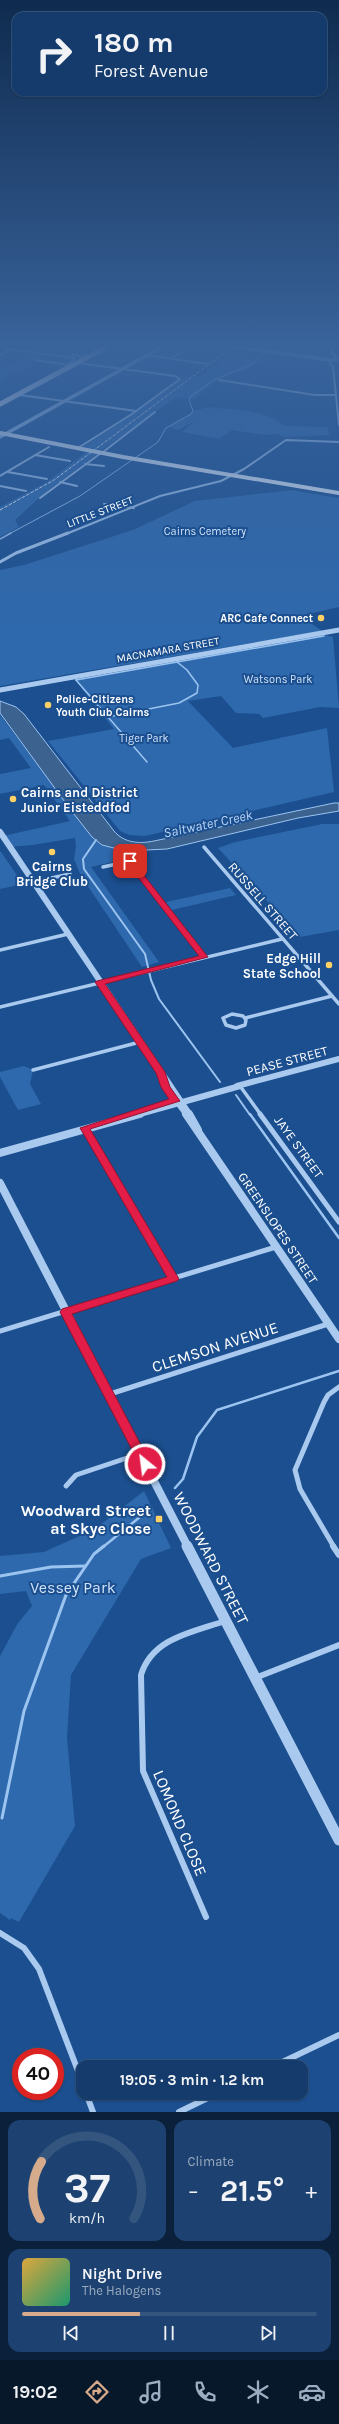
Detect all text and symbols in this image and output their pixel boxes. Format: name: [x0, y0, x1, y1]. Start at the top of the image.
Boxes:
text: 180 m: [94, 26, 173, 59]
icon: right: [28, 28, 80, 80]
text: Forest Avenue: [94, 60, 208, 82]
street label: LITTLE STREET: [65, 493, 135, 531]
park label: Cairns Cemetery: [164, 525, 246, 538]
place label: ARC Cafe Connect: [220, 612, 314, 625]
marker: ARC Cafe Connect: [316, 613, 326, 623]
street label: MACNAMARA STREET: [116, 634, 221, 665]
park label: Watsons Park: [244, 673, 312, 686]
place label: Police-Citizens Youth Club Cairns: [56, 693, 150, 719]
marker: Police-Citizens Youth Club Cairns: [43, 700, 53, 710]
park label: Tiger Park: [119, 732, 169, 745]
place label: Cairns and District Junior Eisteddfod: [21, 785, 138, 815]
marker: Cairns and District Junior Eisteddfod: [8, 794, 18, 804]
water label: Saltwater Creek: [162, 806, 255, 842]
pin: [113, 844, 147, 878]
marker: Cairns Bridge Club: [47, 847, 57, 857]
icon: arrive: [119, 850, 141, 872]
place label: Cairns Bridge Club: [16, 859, 88, 889]
street label: RUSSELL STREET: [225, 859, 301, 943]
place label: Edge Hill State School: [243, 951, 321, 981]
marker: Edge Hill State School: [324, 960, 334, 970]
street label: PEASE STREET: [245, 1043, 330, 1079]
street label: JAYE STREET: [271, 1113, 327, 1181]
street label: GREENSLOPES STREET: [235, 1169, 321, 1287]
street label: CLEMSON AVENUE: [149, 1318, 281, 1376]
position arrow: [124, 1443, 166, 1485]
street label: WOODWARD STREET: [169, 1489, 253, 1627]
place label: Woodward Street at Skye Close: [21, 1501, 151, 1538]
marker: Woodward Street at Skye Close: [154, 1514, 164, 1524]
park label: Vessey Park: [30, 1578, 116, 1597]
street label: LOMOND CLOSE: [149, 1767, 211, 1879]
speed limit sign: 40: [12, 2048, 64, 2100]
text: 19:05 · 3 min · 1.2 km: [120, 2071, 264, 2089]
text: Climate: [188, 2154, 234, 2169]
text: 37: [63, 2163, 110, 2211]
text: 21.5°: [220, 2173, 284, 2209]
text: −: [188, 2178, 199, 2204]
text: +: [305, 2178, 317, 2204]
text: km/h: [69, 2209, 105, 2226]
text: Night Drive: [82, 2265, 162, 2283]
text: The Halogens: [82, 2283, 161, 2298]
icon: previous: [60, 2322, 82, 2344]
icon: pause: [158, 2322, 180, 2344]
icon: next: [257, 2322, 279, 2344]
icon: directions: [83, 2378, 111, 2406]
icon: music: [137, 2378, 165, 2406]
icon: phone: [191, 2378, 219, 2406]
icon: climate: [244, 2378, 272, 2406]
icon: car: [298, 2378, 326, 2406]
text: 19:02: [13, 2381, 57, 2403]

